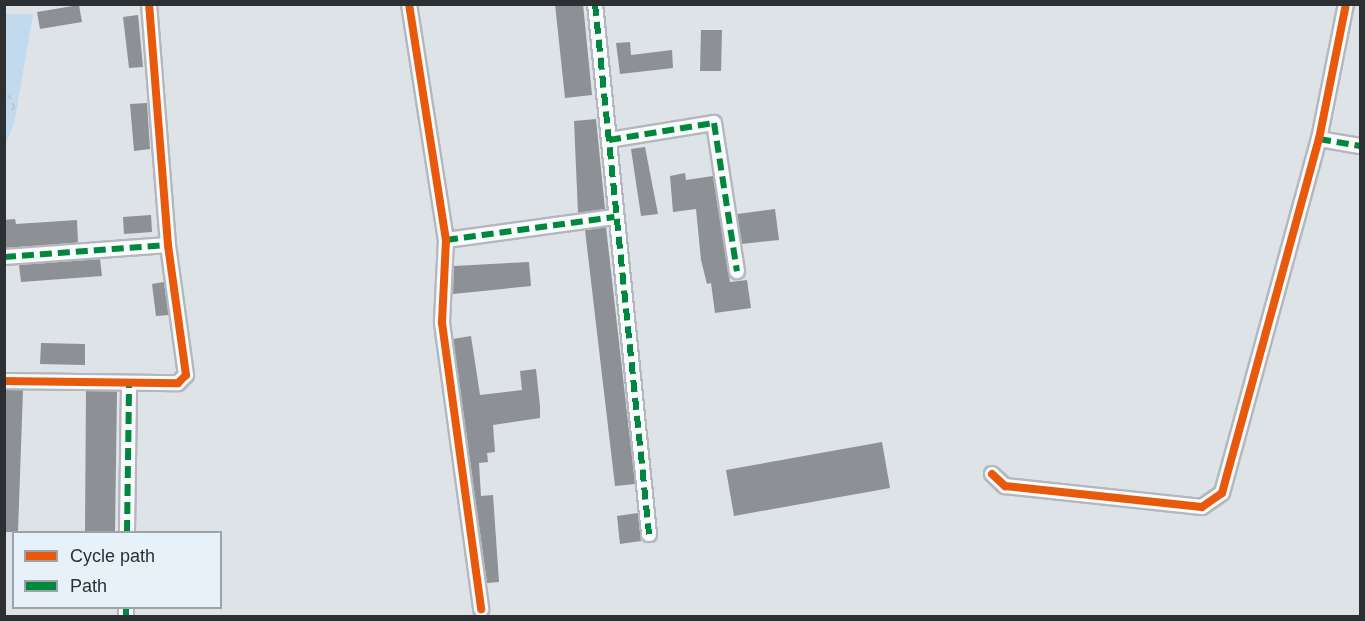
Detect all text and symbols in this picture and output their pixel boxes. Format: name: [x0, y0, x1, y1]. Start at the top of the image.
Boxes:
legend: [12, 531, 222, 609]
text: Cycle path: [70, 546, 155, 566]
text: Path: [70, 576, 107, 596]

